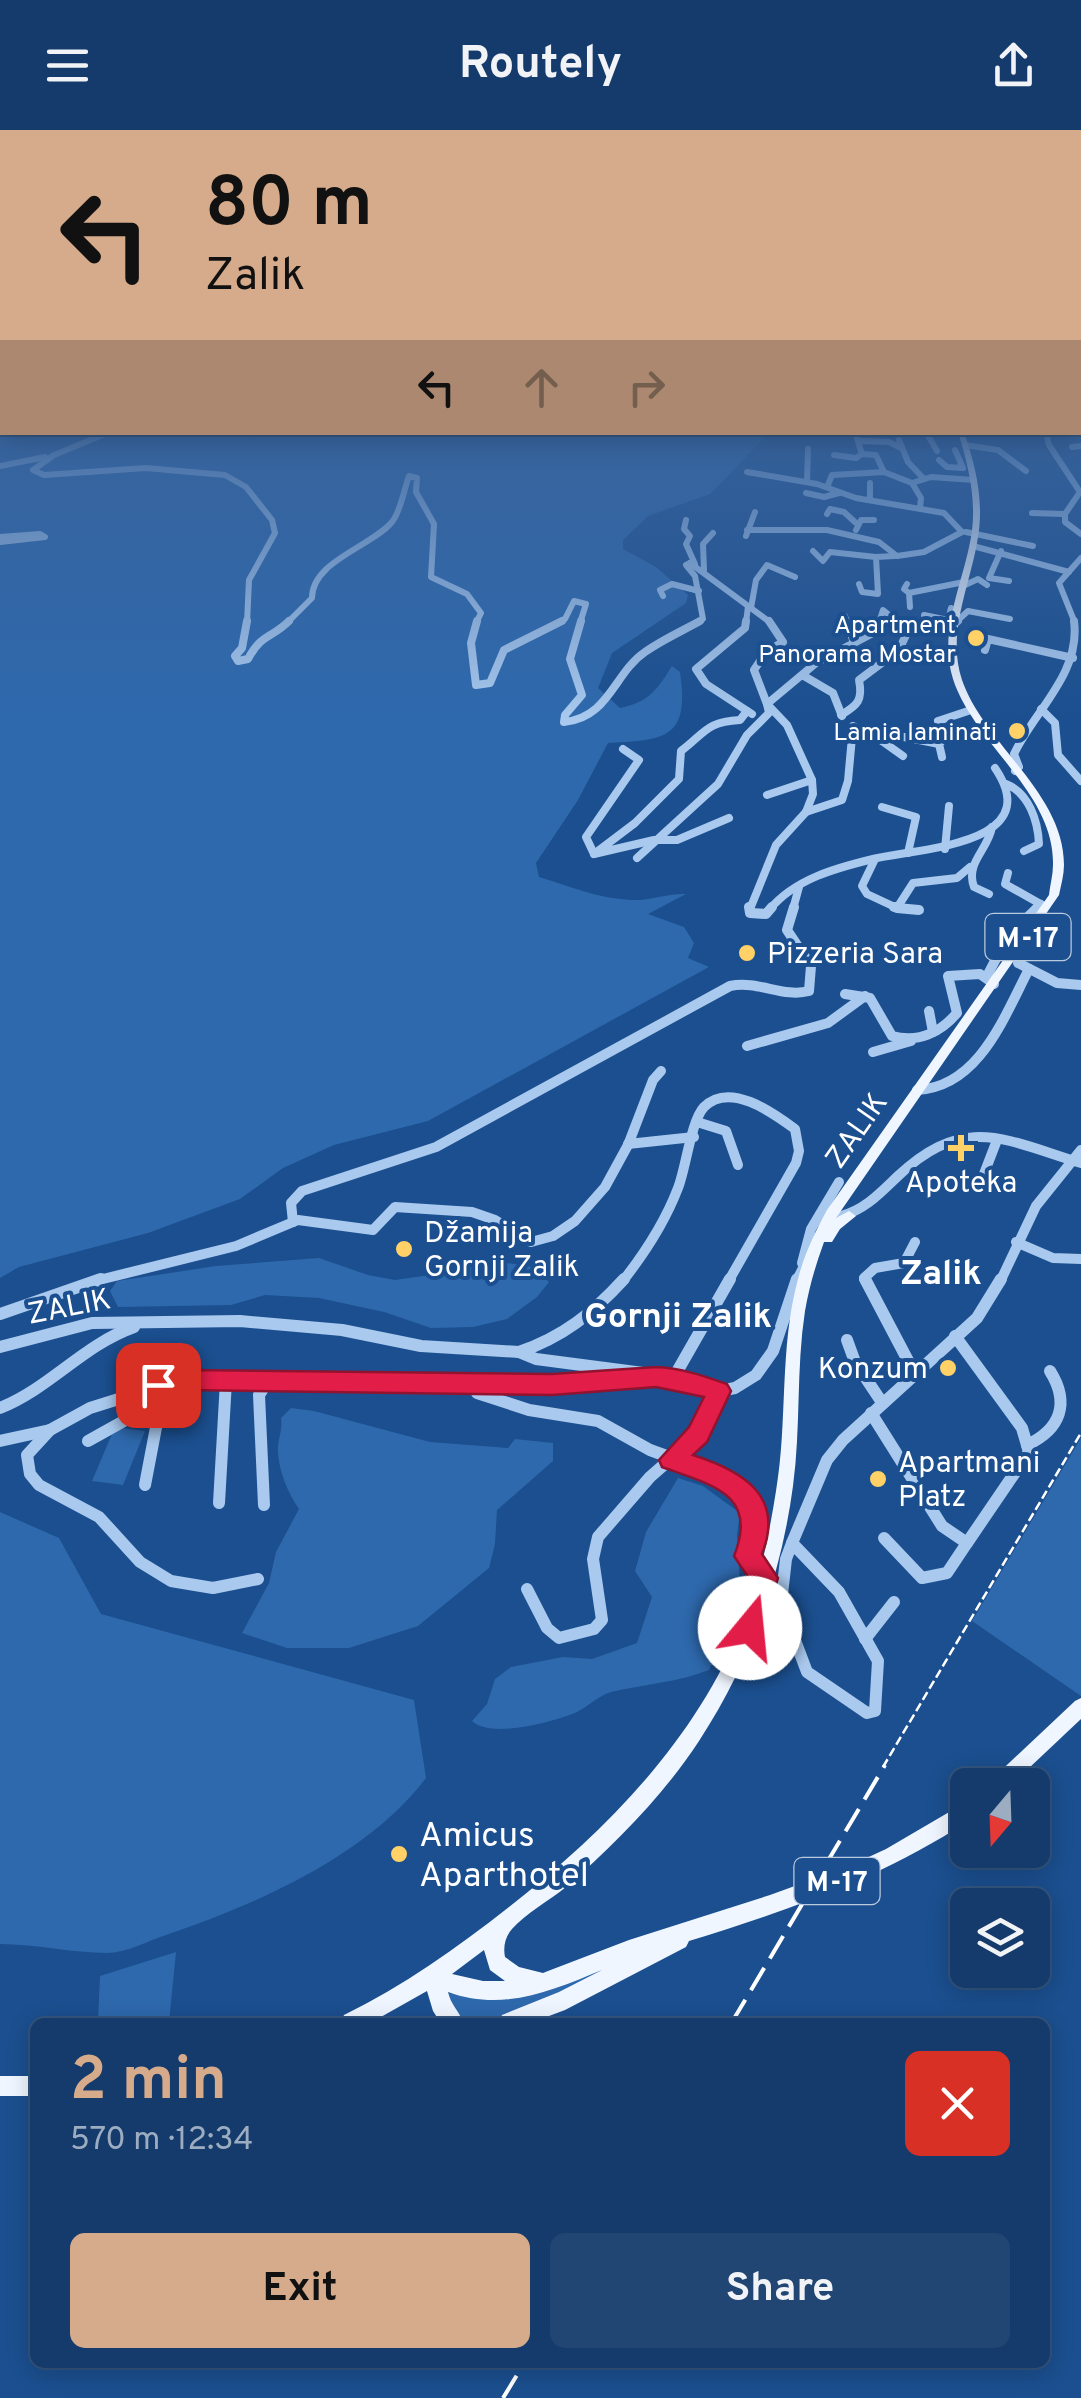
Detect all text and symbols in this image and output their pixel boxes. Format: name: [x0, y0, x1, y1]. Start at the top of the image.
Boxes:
text: Routely: [459, 37, 622, 94]
icon: menu: [40, 38, 95, 93]
icon: share: [986, 38, 1041, 93]
text: 80 m: [205, 162, 373, 251]
icon: left: [40, 170, 170, 300]
text: Zalik: [205, 249, 305, 306]
icon: left: [409, 360, 464, 415]
icon: ahead: [514, 360, 569, 415]
icon: right: [619, 360, 674, 415]
place label: Apartment Panorama Mostar: [758, 611, 956, 672]
marker: Apartment Panorama Mostar: [965, 627, 987, 649]
place label: Lamia laminati: [833, 718, 997, 750]
marker: Lamia laminati: [1006, 720, 1028, 742]
road number: M-17: [986, 914, 1070, 960]
place label: Pizzeria Sara: [767, 937, 943, 974]
marker: Pizzeria Sara: [736, 942, 758, 964]
street label: ZALIK: [819, 1086, 897, 1177]
marker: Apoteka: [950, 1137, 972, 1159]
place label: Apoteka: [905, 1166, 1017, 1203]
place label: Džamija Gornji Zalik: [424, 1216, 580, 1287]
marker: Džamija Gornji Zalik: [393, 1238, 415, 1260]
district label: Zalik: [900, 1253, 982, 1297]
street label: ZALIK: [25, 1282, 114, 1335]
district label: Gornji Zalik: [584, 1296, 772, 1340]
pin: [116, 1343, 201, 1428]
place label: Konzum: [818, 1352, 928, 1389]
marker: Konzum: [937, 1357, 959, 1379]
icon: arrive: [131, 1358, 186, 1413]
place label: Apartmani Platz: [898, 1446, 1040, 1517]
marker: Apartmani Platz: [867, 1468, 889, 1490]
position arrow: [698, 1576, 802, 1680]
north arrow: [950, 1768, 1050, 1868]
map controls: [950, 1768, 1050, 1988]
place label: Amicus Aparthotel: [419, 1815, 589, 1899]
marker: Amicus Aparthotel: [388, 1843, 410, 1865]
road number: M-17: [794, 1858, 880, 1904]
button: layers: [950, 1888, 1050, 1988]
text: 2 min: [70, 2045, 227, 2121]
button: close: [905, 2051, 1010, 2156]
text: 570 m · 12:34: [70, 2121, 253, 2161]
button: Exit: [70, 2233, 530, 2348]
button: Share: [550, 2233, 1010, 2348]

